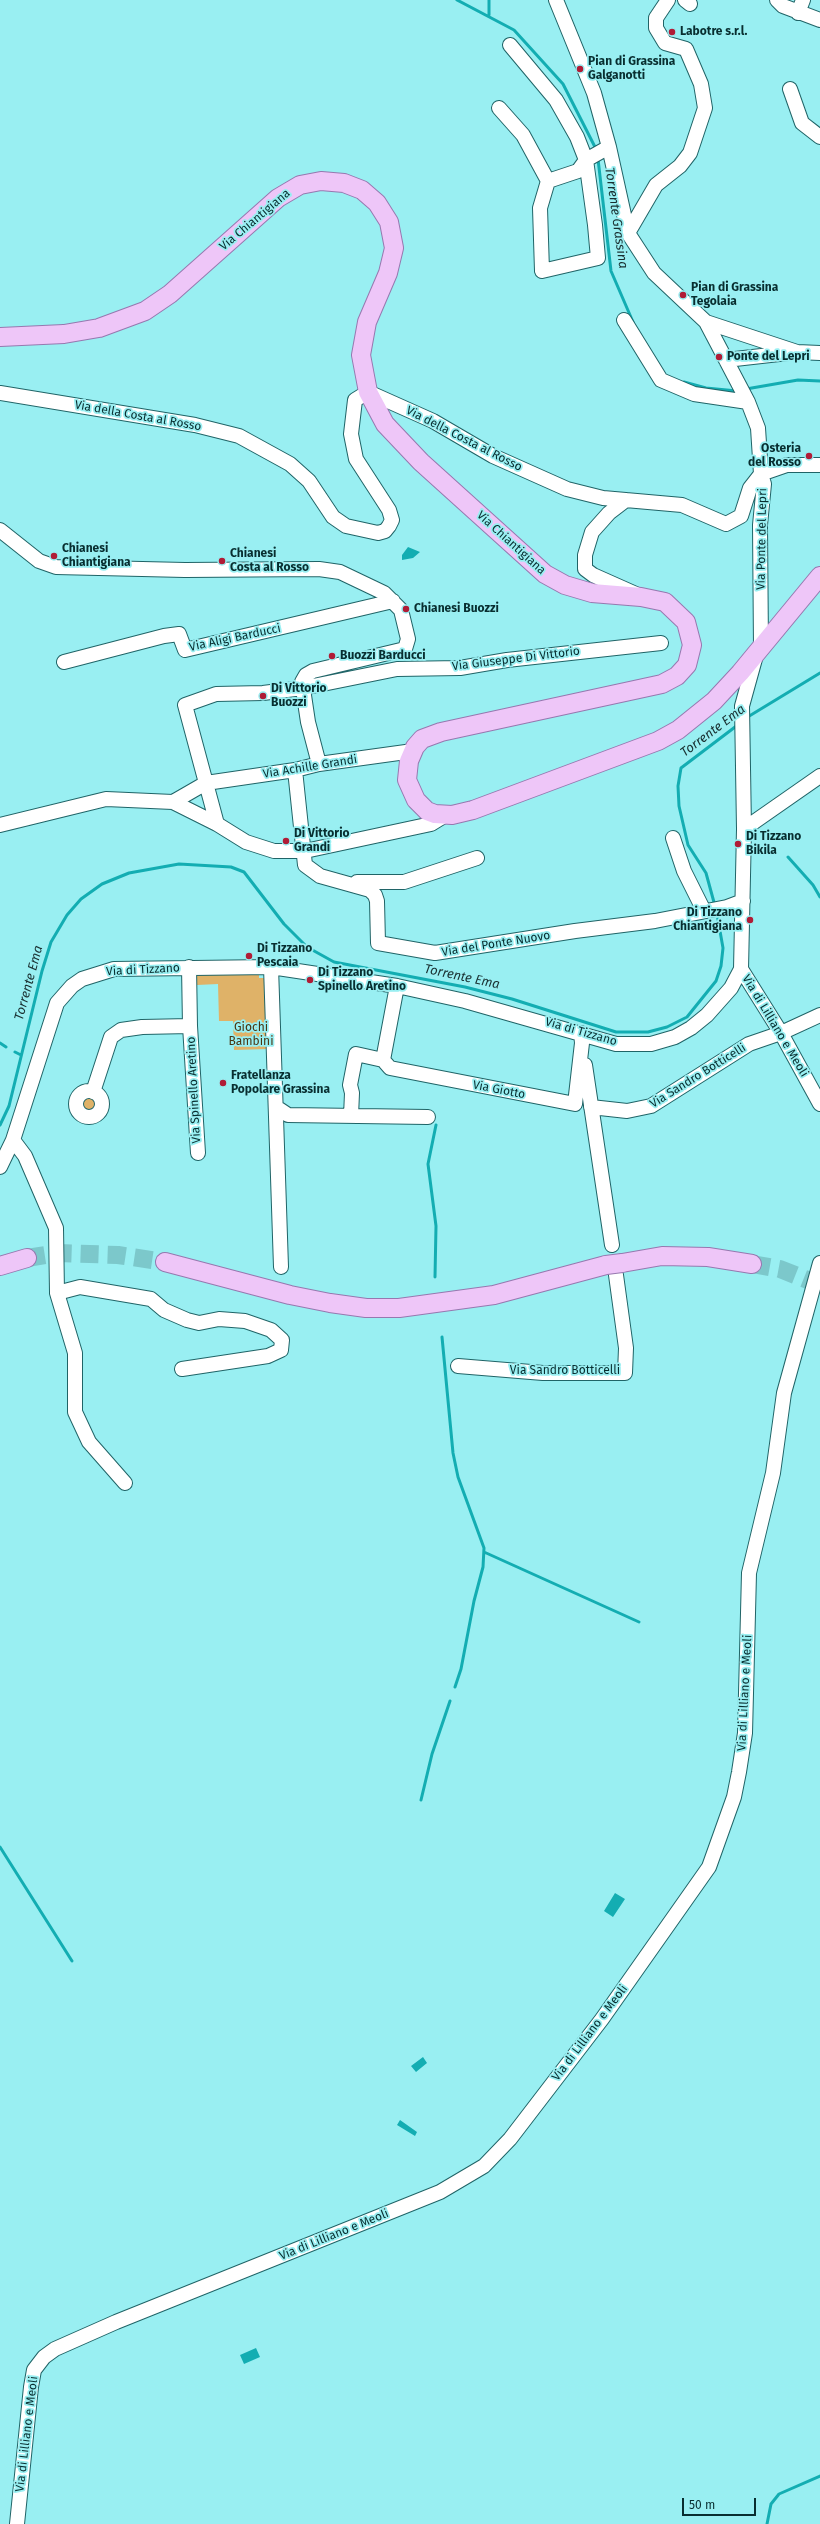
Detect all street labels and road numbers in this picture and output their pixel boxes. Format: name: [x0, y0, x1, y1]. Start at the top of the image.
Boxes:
street label: Via Chiantigiana: [217, 186, 293, 254]
street label: Via della Costa al Rosso: [73, 398, 203, 434]
street label: Via della Costa al Rosso: [403, 403, 525, 475]
street label: Via Ponte del Lepri: [754, 488, 770, 590]
street label: Via Chiantigiana: [474, 508, 548, 578]
street label: Via Aligi Barducci: [188, 621, 282, 655]
street label: Via Giuseppe Di Vittorio: [451, 644, 581, 674]
street label: Via Achille Grandi: [262, 752, 358, 782]
street label: Via del Ponte Nuovo: [441, 928, 551, 960]
street label: Via di Tizzano: [106, 961, 180, 979]
street label: Via di Lilliano e Meoli: [739, 972, 811, 1080]
street label: Via di Tizzano: [543, 1015, 619, 1049]
street label: Via Spinello Aretino: [184, 1036, 204, 1144]
street label: Via Sandro Botticelli: [647, 1041, 749, 1111]
street label: Via Giotto: [472, 1078, 526, 1102]
street label: Via Sandro Botticelli: [510, 1364, 620, 1378]
street label: Via di Lilliano e Meoli: [735, 1634, 755, 1752]
street label: Via di Lilliano e Meoli: [549, 1982, 631, 2084]
street label: Via di Lilliano e Meoli: [277, 2206, 391, 2264]
street label: Via di Lilliano e Meoli: [13, 2375, 41, 2493]

